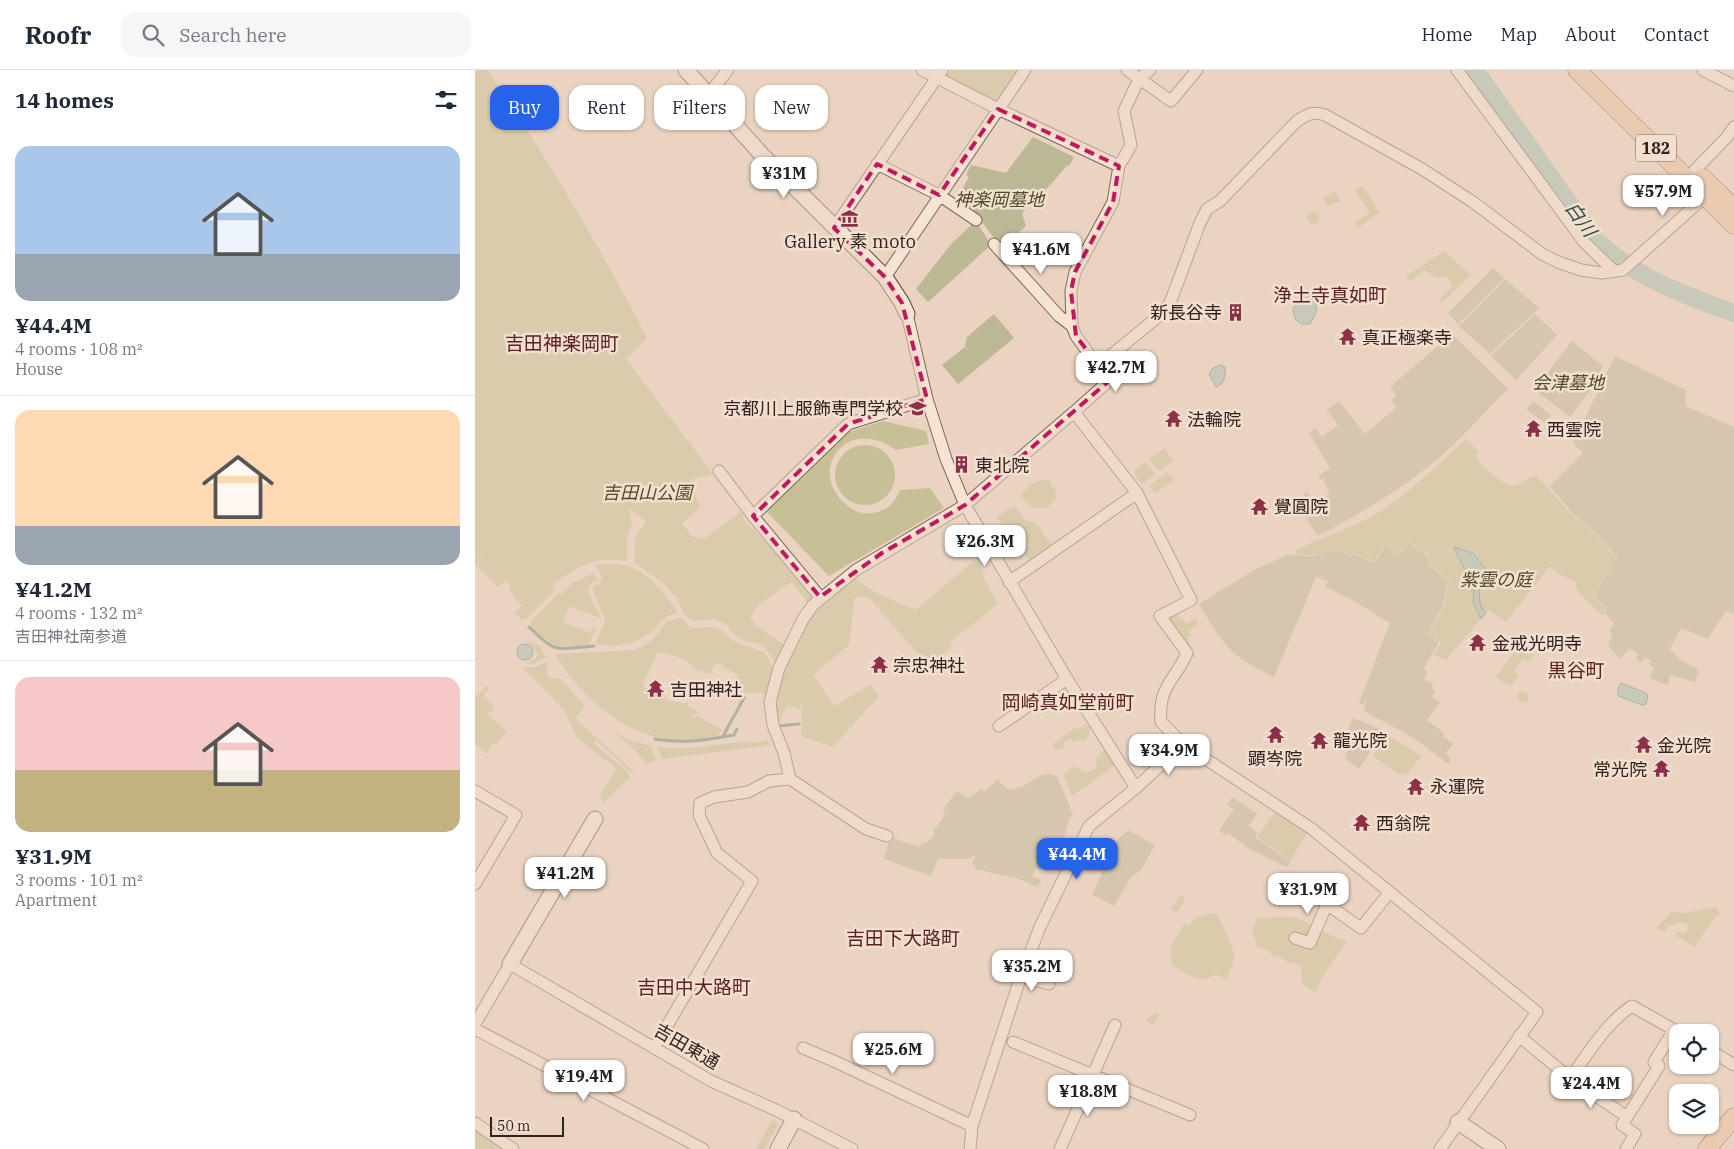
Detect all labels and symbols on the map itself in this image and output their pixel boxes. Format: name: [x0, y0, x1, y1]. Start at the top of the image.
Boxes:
road number: 182: [1636, 134, 1676, 162]
pin: ¥31M: [754, 156, 814, 199]
pin: ¥57.9M: [1622, 174, 1704, 217]
park label: 神楽岡墓地: [954, 188, 1046, 211]
water label: 白川: [1560, 197, 1603, 243]
museum icon: Gallery 素 moto: [840, 208, 860, 228]
place label: Gallery 素 moto: [784, 230, 916, 253]
pin: ¥41.6M: [1000, 232, 1082, 275]
district label: 浄土寺真如町: [1273, 283, 1387, 307]
place label: 新長谷寺: [1150, 301, 1222, 324]
building icon: 新長谷寺: [1226, 302, 1246, 322]
place label: 真正極楽寺: [1362, 326, 1452, 349]
temple icon: 真正極楽寺: [1338, 327, 1358, 347]
district label: 吉田神楽岡町: [505, 331, 619, 355]
pin: ¥42.7M: [1075, 350, 1157, 393]
park label: 会津墓地: [1532, 371, 1606, 394]
place label: 京都川上服飾専門学校: [723, 397, 903, 420]
school or university icon: 京都川上服飾専門学校: [907, 398, 927, 418]
place label: 法輪院: [1187, 408, 1241, 431]
temple icon: 法輪院: [1163, 409, 1183, 429]
place label: 西雲院: [1547, 418, 1601, 441]
temple icon: 西雲院: [1523, 419, 1543, 439]
place label: 東北院: [975, 454, 1029, 477]
building icon: 東北院: [951, 455, 971, 475]
park label: 吉田山公園: [602, 481, 695, 504]
place label: 覺圓院: [1274, 495, 1328, 518]
temple icon: 覺圓院: [1250, 496, 1270, 516]
pin: ¥26.3M: [944, 524, 1026, 567]
park label: 紫雲の庭: [1460, 568, 1535, 591]
place label: 金戒光明寺: [1492, 632, 1582, 655]
temple icon: 金戒光明寺: [1468, 633, 1488, 653]
place label: 宗忠神社: [893, 654, 965, 677]
temple icon: 宗忠神社: [869, 655, 889, 675]
district label: 黒谷町: [1547, 658, 1605, 682]
place label: 吉田神社: [670, 678, 742, 701]
temple icon: 吉田神社: [646, 679, 666, 699]
district label: 岡崎真如堂前町: [1001, 690, 1135, 714]
temple icon: 顕岑院: [1265, 725, 1285, 745]
place label: 龍光院: [1333, 729, 1387, 752]
temple icon: 龍光院: [1309, 730, 1329, 750]
pin: ¥34.9M: [1128, 734, 1210, 776]
place label: 金光院: [1657, 734, 1711, 757]
temple icon: 金光院: [1633, 735, 1653, 755]
place label: 顕岑院: [1248, 747, 1302, 770]
place label: 常光院: [1593, 758, 1647, 781]
temple icon: 常光院: [1651, 759, 1671, 779]
place label: 永運院: [1430, 775, 1484, 798]
temple icon: 永運院: [1406, 776, 1426, 796]
place label: 西翁院: [1376, 812, 1430, 835]
temple icon: 西翁院: [1352, 813, 1372, 833]
pin: ¥44.4M: [1036, 838, 1118, 880]
pin: ¥41.2M: [524, 856, 606, 899]
pin: ¥31.9M: [1267, 872, 1349, 915]
district label: 吉田下大路町: [846, 926, 960, 950]
pin: ¥35.2M: [991, 950, 1073, 992]
district label: 吉田中大路町: [637, 975, 751, 999]
street label: 吉田東通: [650, 1018, 724, 1074]
pin: ¥25.6M: [852, 1032, 934, 1075]
pin: ¥19.4M: [543, 1060, 625, 1102]
pin: ¥24.4M: [1550, 1066, 1632, 1109]
pin: ¥18.8M: [1047, 1074, 1129, 1117]
scale bar: [490, 1114, 564, 1137]

